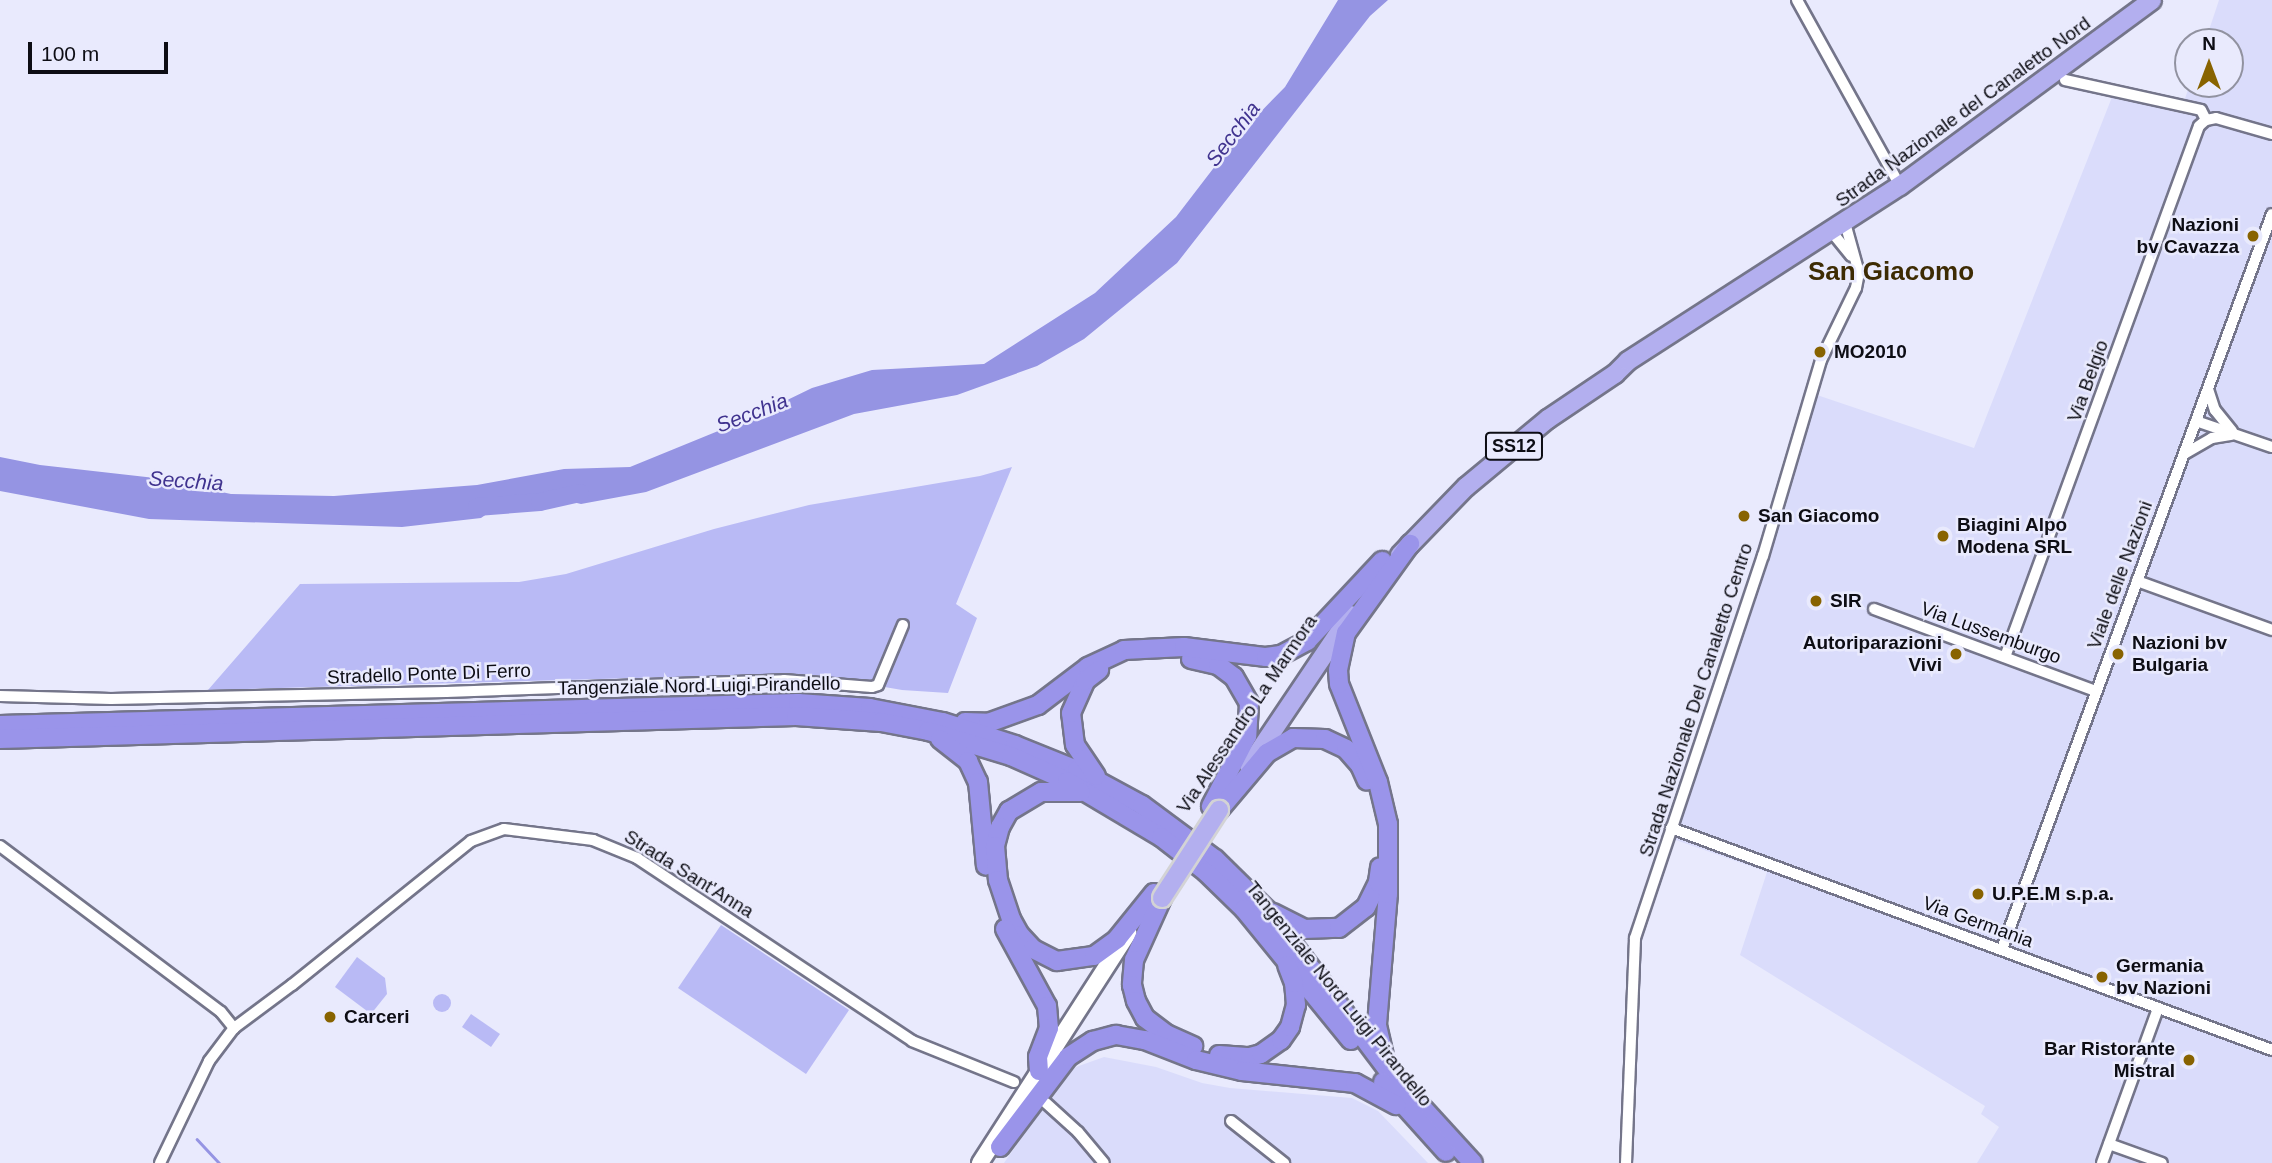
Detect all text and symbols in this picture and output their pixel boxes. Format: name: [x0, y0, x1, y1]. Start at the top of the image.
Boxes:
street label: Strada Nazionale del Canaletto Nord: [1831, 12, 2095, 212]
scale bar: [32, 28, 172, 72]
north arrow: [2174, 28, 2244, 98]
text: N: [2202, 33, 2216, 54]
text: 100 m: [41, 42, 99, 65]
water label: Secchia: [1200, 97, 1266, 171]
place label: Nazioni bv Cavazza: [2137, 214, 2239, 258]
marker: Nazioni bv Cavazza: [2245, 228, 2261, 244]
district label: San Giacomo: [1808, 256, 1974, 288]
street label: Via Belgio: [2063, 337, 2113, 425]
place label: MO2010: [1834, 341, 1907, 363]
marker: MO2010: [1812, 344, 1828, 360]
water label: Secchia: [713, 388, 791, 438]
road number: SS12: [1484, 432, 1544, 461]
water label: Secchia: [148, 466, 224, 496]
street label: Viale delle Nazioni: [2083, 498, 2157, 652]
place label: San Giacomo: [1758, 505, 1879, 527]
marker: San Giacomo: [1736, 508, 1752, 524]
place label: Biagini Alpo Modena SRL: [1957, 514, 2072, 558]
marker: Biagini Alpo Modena SRL: [1935, 528, 1951, 544]
street label: Strada Nazionale Del Canaletto Centro: [1634, 540, 1758, 860]
place label: SIR: [1830, 590, 1862, 612]
marker: SIR: [1808, 593, 1824, 609]
street label: Via Lussemburgo: [1918, 597, 2064, 669]
street label: Via Alessandro La Marmora: [1172, 610, 1322, 818]
place label: Autoriparazioni Vivi: [1803, 632, 1942, 676]
place label: Nazioni bv Bulgaria: [2132, 632, 2227, 676]
marker: Autoriparazioni Vivi: [1948, 646, 1964, 662]
marker: Nazioni bv Bulgaria: [2110, 646, 2126, 662]
street label: Stradello Ponte Di Ferro: [327, 659, 531, 689]
street label: Tangenziale Nord Luigi Pirandello: [557, 672, 841, 700]
street label: Strada Sant'Anna: [620, 825, 758, 923]
street label: Tangenziale Nord Luigi Pirandello: [1241, 877, 1437, 1111]
place label: U.P.E.M s.p.a.: [1992, 883, 2114, 905]
marker: U.P.E.M s.p.a.: [1970, 886, 1986, 902]
street label: Via Germania: [1920, 891, 2036, 953]
place label: Germania bv Nazioni: [2116, 955, 2211, 999]
marker: Germania bv Nazioni: [2094, 969, 2110, 985]
place label: Carceri: [344, 1006, 409, 1028]
marker: Carceri: [322, 1009, 338, 1025]
place label: Bar Ristorante Mistral: [2044, 1038, 2175, 1082]
marker: Bar Ristorante Mistral: [2181, 1052, 2197, 1068]

